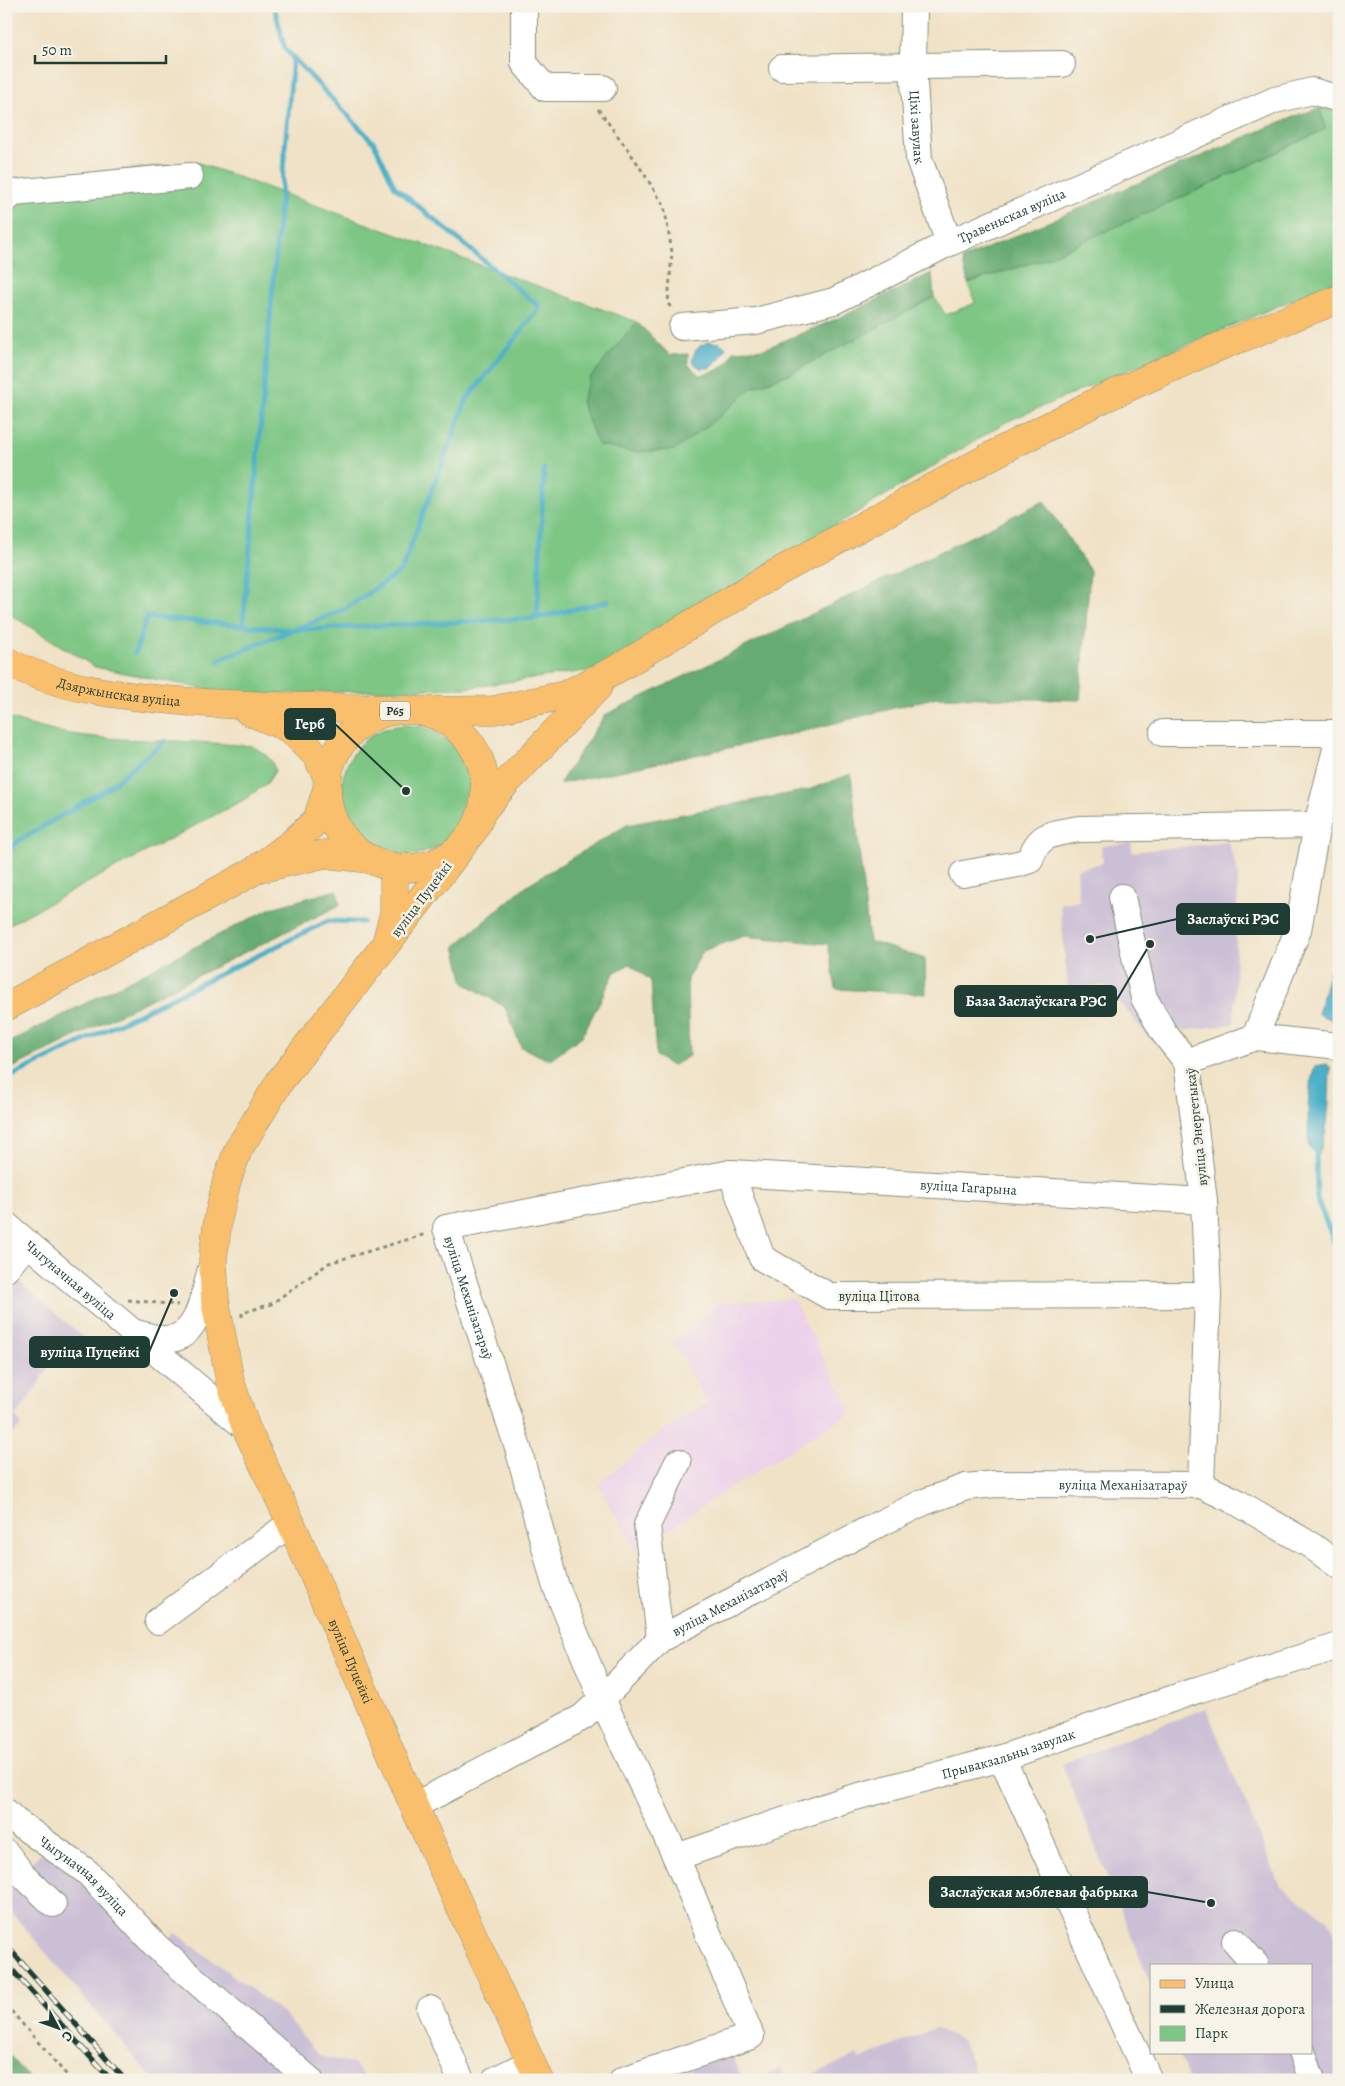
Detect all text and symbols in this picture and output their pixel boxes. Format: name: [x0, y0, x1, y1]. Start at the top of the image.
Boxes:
scale bar: [35, 32, 166, 64]
text: 50 m: [42, 40, 72, 60]
street label: Ціхі завулак: [905, 89, 929, 167]
street label: Травеньская вуліца: [955, 184, 1069, 248]
street label: Дзяржынская вуліца: [55, 673, 182, 711]
road number: Р65: [380, 701, 410, 720]
callout: Герб: [285, 709, 335, 739]
text: Герб: [295, 714, 325, 734]
street label: вуліца Пуцейкі: [387, 857, 456, 941]
callout: Заслаўскі РЭС: [1177, 904, 1289, 934]
text: Заслаўскі РЭС: [1187, 909, 1279, 929]
callout: База Заслаўскага РЭС: [955, 986, 1116, 1016]
text: База Заслаўскага РЭС: [965, 991, 1107, 1011]
street label: вуліца Энергетыкаў: [1181, 1066, 1212, 1187]
street label: вуліца Гагарына: [919, 1175, 1018, 1200]
street label: вуліца Механізатараў: [439, 1234, 498, 1363]
street label: Чыгуначная вуліца: [21, 1236, 120, 1325]
street label: вуліца Цітова: [838, 1287, 920, 1306]
callout: вуліца Пуцейкі: [30, 1337, 149, 1367]
text: вуліца Пуцейкі: [40, 1342, 140, 1362]
street label: вуліца Механізатараў: [1058, 1475, 1188, 1495]
street label: вуліца Механізатараў: [669, 1564, 792, 1641]
street label: вуліца Пуцейкі: [324, 1616, 377, 1707]
street label: Прывакзальны завулак: [939, 1724, 1078, 1784]
street label: Чыгуначная вуліца: [35, 1832, 133, 1921]
callout: Заслаўская мэблевая фабрыка: [930, 1877, 1147, 1907]
text: Заслаўская мэблевая фабрыка: [940, 1882, 1139, 1902]
legend: [1150, 1964, 1312, 2054]
text: Улица: [1195, 1973, 1234, 1993]
text: Железная дорога: [1195, 1999, 1305, 2019]
north arrow: [32, 2004, 82, 2054]
text: Парк: [1195, 2023, 1228, 2043]
text: С: [57, 2027, 77, 2046]

